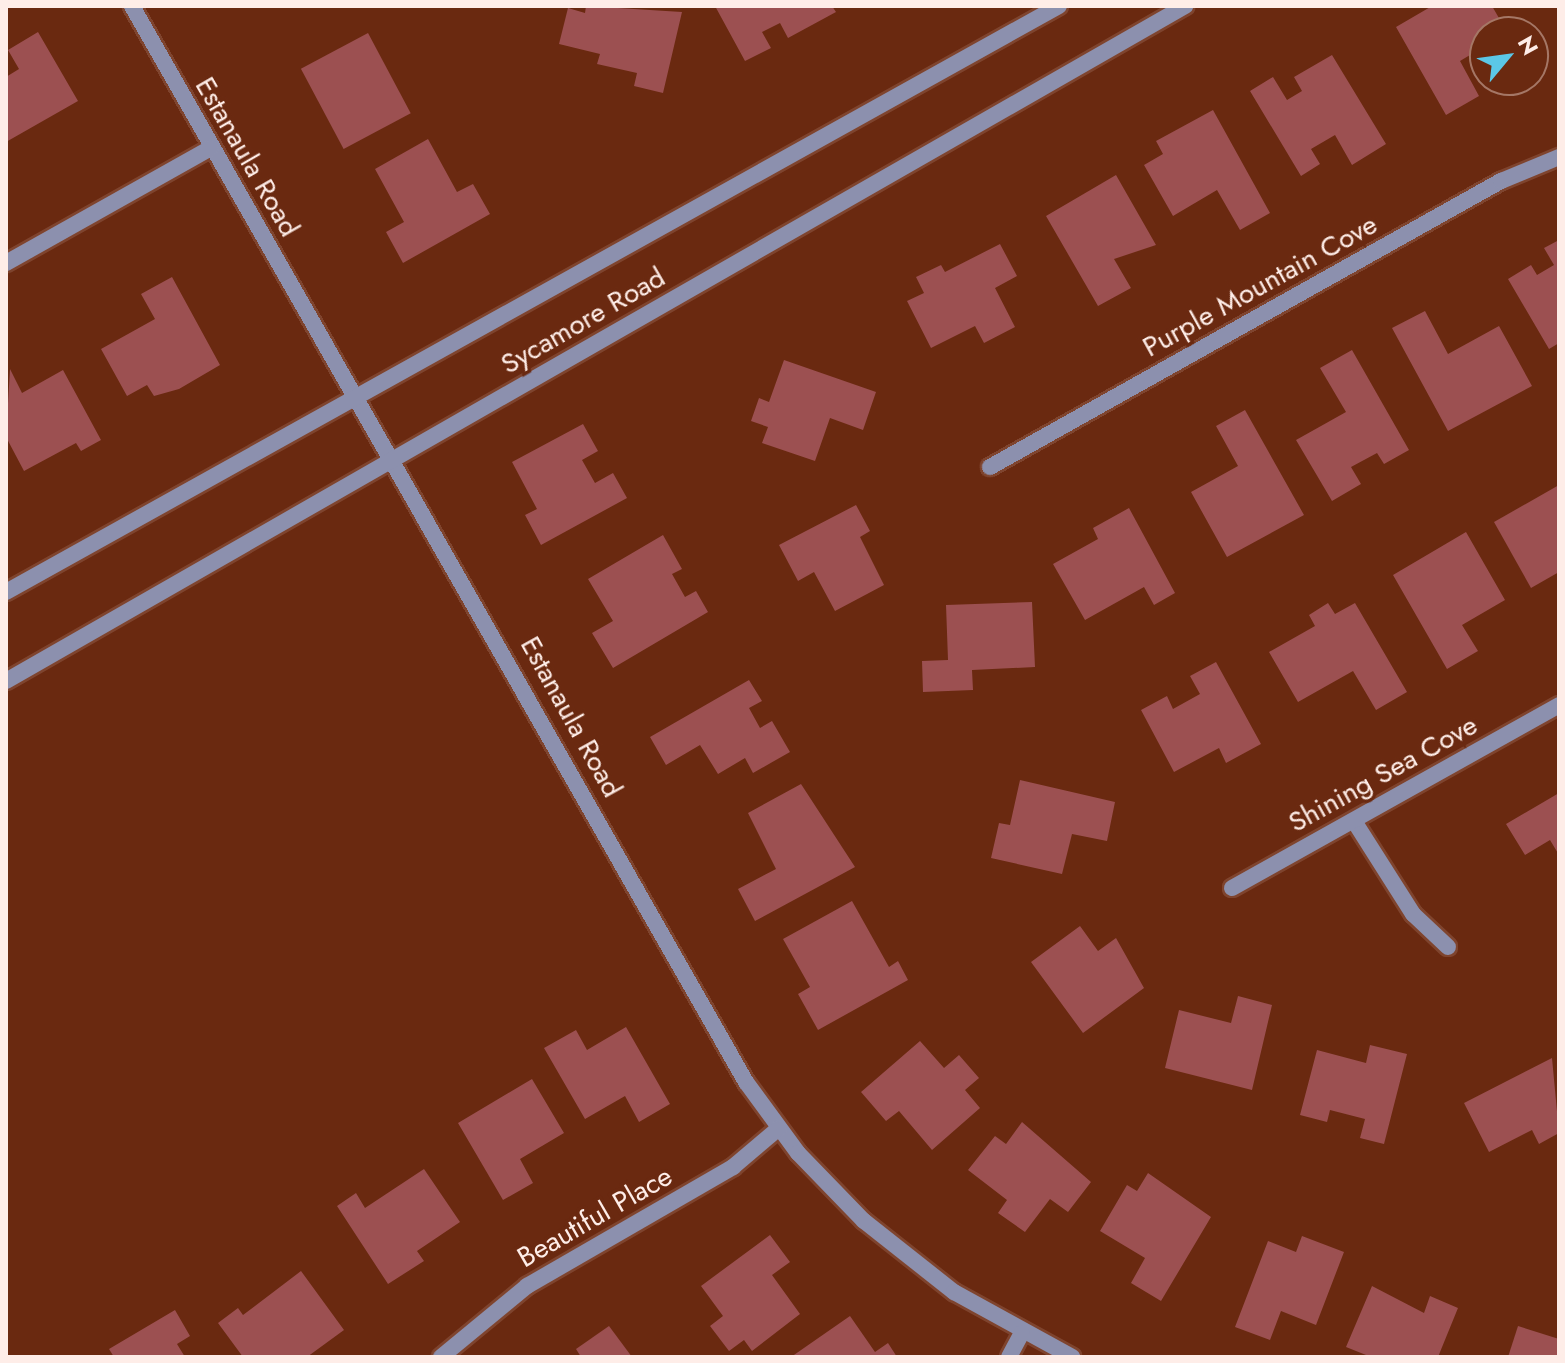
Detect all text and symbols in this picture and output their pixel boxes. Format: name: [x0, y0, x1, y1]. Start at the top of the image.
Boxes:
north arrow: [1469, 16, 1549, 96]
text: N: [1510, 30, 1546, 61]
street label: Estanaula Road: [188, 71, 306, 243]
street label: Purple Mountain Cove: [1137, 208, 1383, 364]
street label: Sycamore Road: [495, 261, 671, 381]
street label: Estanaula Road: [513, 631, 629, 803]
street label: Shining Sea Cove: [1283, 708, 1483, 840]
street label: Beautiful Place: [512, 1159, 678, 1275]

